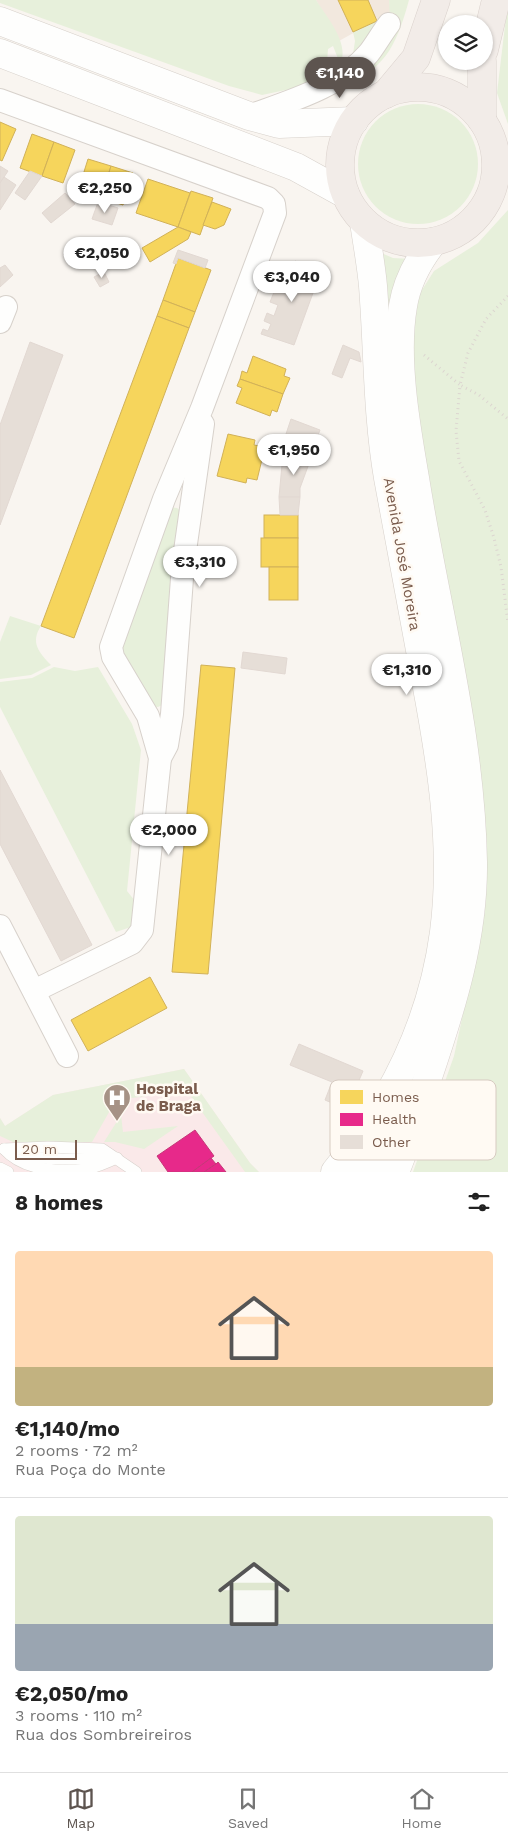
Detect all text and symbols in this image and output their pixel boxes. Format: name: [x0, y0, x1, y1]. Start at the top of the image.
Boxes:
map controls: [438, 15, 493, 70]
button: layers: [438, 15, 493, 70]
pin: €1,140: [299, 56, 381, 99]
text: €1,140: [316, 63, 364, 82]
pin: €2,250: [64, 172, 146, 214]
text: €2,250: [78, 178, 132, 197]
pin: €2,050: [61, 236, 143, 279]
text: €2,050: [74, 243, 130, 262]
pin: €3,040: [251, 260, 333, 303]
text: €3,040: [264, 267, 320, 286]
pin: €1,950: [253, 434, 335, 476]
text: €1,950: [268, 440, 320, 459]
street label: Avenida José Moreira: [380, 476, 424, 632]
pin: €3,310: [159, 546, 241, 588]
text: €3,310: [174, 552, 226, 571]
pin: €1,310: [366, 654, 448, 696]
text: €1,310: [382, 660, 432, 679]
pin: €2,000: [128, 814, 210, 856]
text: €2,000: [141, 820, 197, 839]
place label: Hospital de Braga: [136, 1080, 201, 1115]
legend: [330, 1080, 496, 1160]
hospital icon: Hospital de Braga: [102, 1083, 132, 1122]
text: Homes: [372, 1089, 419, 1105]
text: Health: [372, 1111, 417, 1127]
text: Other: [372, 1134, 411, 1150]
scale bar: [15, 1137, 78, 1160]
text: 20 m: [22, 1141, 57, 1157]
icon: filters: [465, 1188, 493, 1216]
text: 8 homes: [15, 1190, 103, 1215]
icon: home: [209, 1283, 299, 1373]
text: €1,140/mo: [15, 1416, 120, 1441]
text: 2 rooms · 72 m²: [15, 1441, 138, 1460]
text: Rua Poça do Monte: [15, 1460, 166, 1479]
icon: home: [209, 1549, 299, 1639]
text: €2,050/mo: [15, 1681, 128, 1706]
text: 3 rooms · 110 m²: [15, 1706, 142, 1725]
text: Rua dos Sombreireiros: [15, 1725, 192, 1744]
tab: Map: [66, 1785, 95, 1831]
tab: Saved: [228, 1785, 269, 1831]
tab: Home: [402, 1785, 442, 1831]

